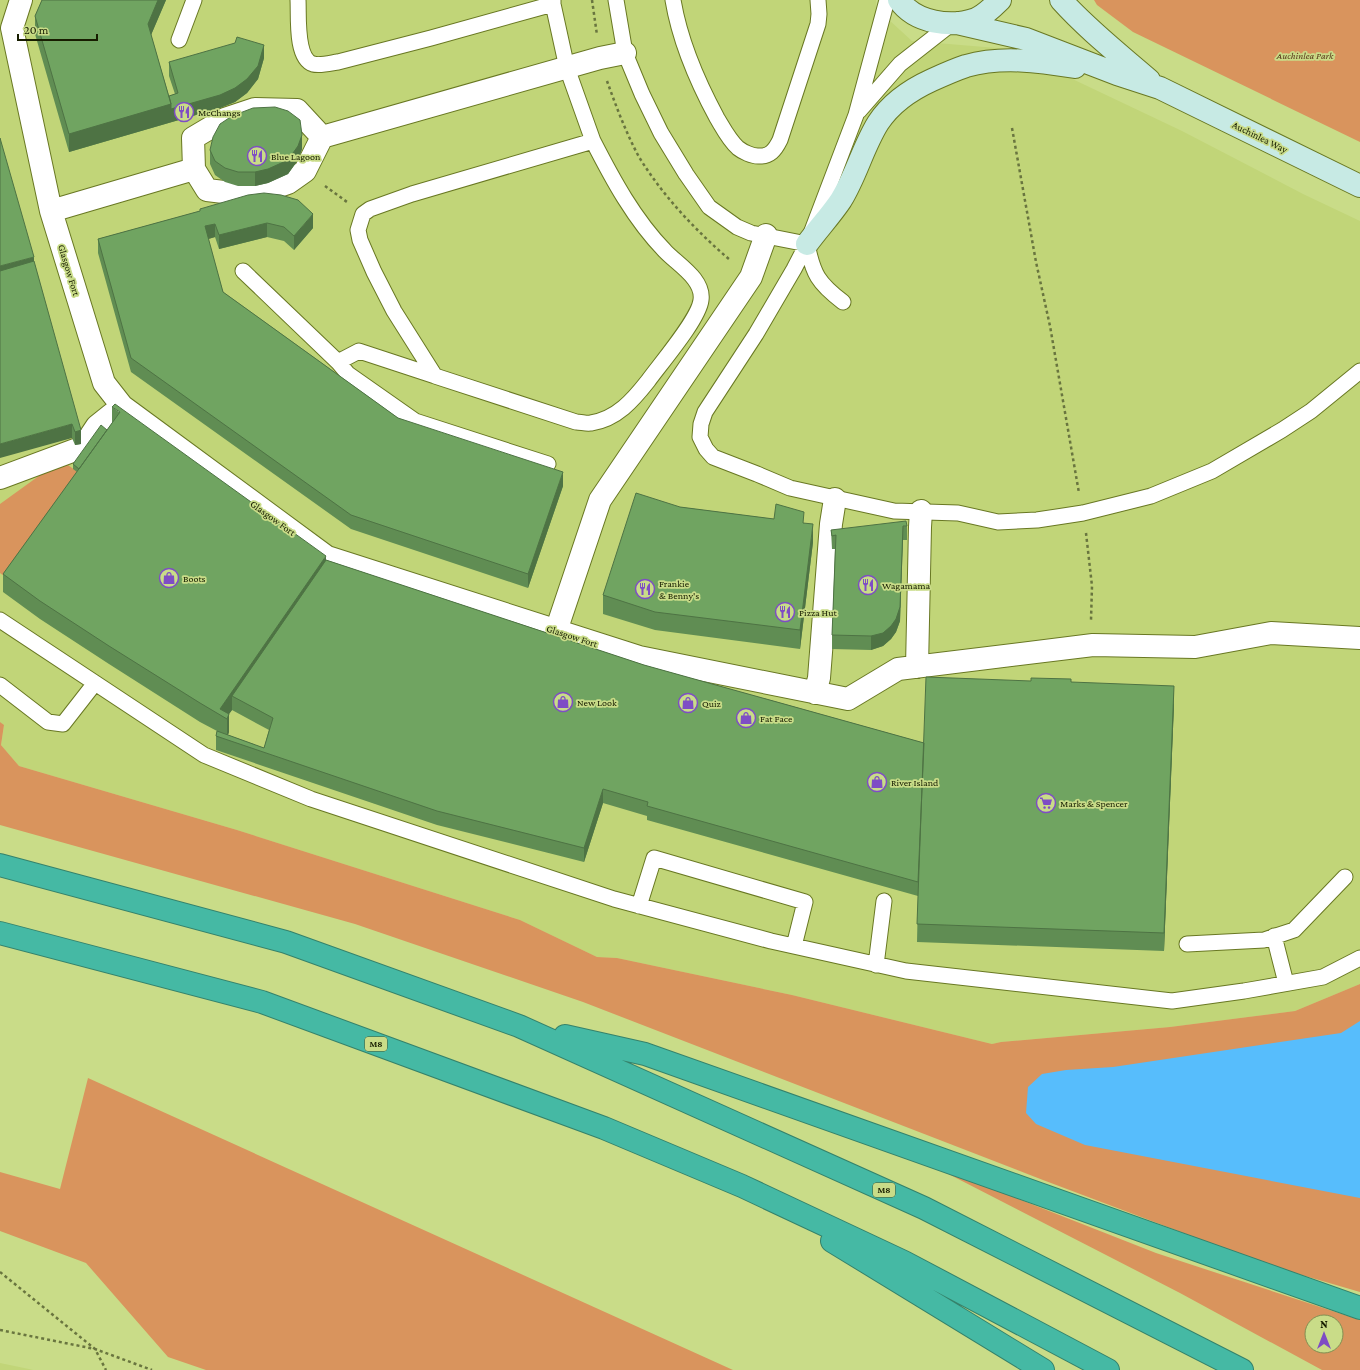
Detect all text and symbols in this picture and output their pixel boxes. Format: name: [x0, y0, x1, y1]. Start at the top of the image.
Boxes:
scale bar: [18, 16, 97, 42]
text: 20 m: [24, 23, 49, 37]
park label: Auchinlea Park: [1276, 50, 1334, 61]
restaurant icon: McChangs: [173, 101, 195, 123]
place label: McChangs: [198, 107, 241, 118]
street label: Auchinlea Way: [1231, 119, 1290, 155]
restaurant icon: Blue Lagoon: [246, 145, 268, 167]
place label: Blue Lagoon: [271, 151, 321, 162]
street label: Glasgow Fort: [56, 243, 82, 298]
street label: Glasgow Fort: [248, 498, 298, 538]
shop icon: Boots: [158, 567, 180, 589]
place label: Boots: [183, 573, 206, 584]
restaurant icon: Wagamama: [857, 574, 879, 596]
restaurant icon: Frankie & Benny's: [634, 578, 656, 600]
place label: Frankie & Benny's: [659, 578, 699, 601]
place label: Wagamama: [882, 580, 930, 591]
restaurant icon: Pizza Hut: [774, 601, 796, 623]
place label: Pizza Hut: [799, 607, 837, 618]
street label: Glasgow Fort: [545, 623, 600, 650]
shop icon: New Look: [552, 691, 574, 713]
shop icon: Quiz: [677, 692, 699, 714]
place label: New Look: [577, 697, 617, 708]
place label: Quiz: [702, 698, 721, 709]
shop icon: Fat Face: [735, 707, 757, 729]
place label: Fat Face: [760, 713, 793, 724]
shop icon: River Island: [866, 771, 888, 793]
place label: River Island: [891, 777, 939, 788]
supermarket icon: Marks & Spencer: [1035, 792, 1057, 814]
place label: Marks & Spencer: [1060, 798, 1128, 809]
road number: M8: [365, 1037, 387, 1051]
road number: M8: [873, 1183, 895, 1197]
north arrow: [1304, 1314, 1344, 1354]
text: N: [1320, 1318, 1328, 1330]

